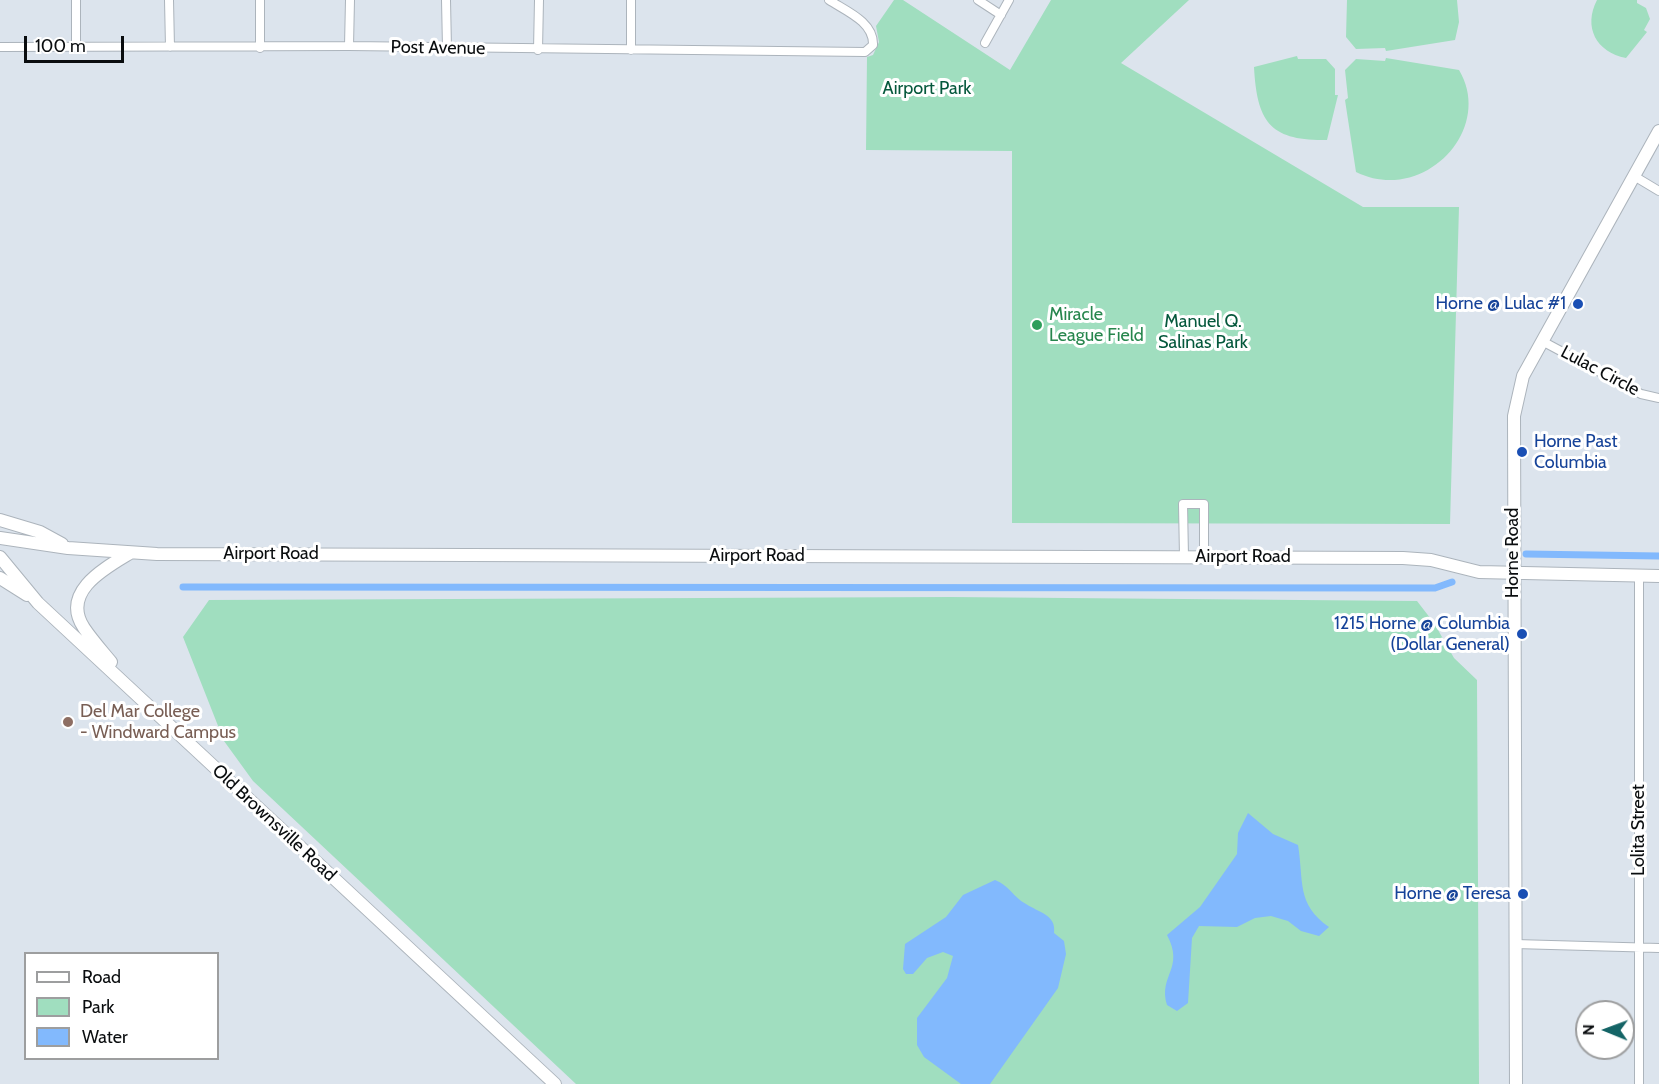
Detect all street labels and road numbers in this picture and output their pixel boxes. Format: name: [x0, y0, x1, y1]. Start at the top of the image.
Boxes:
street label: Post Avenue: [391, 36, 485, 60]
street label: Lulac Circle: [1557, 341, 1643, 401]
street label: Horne Road: [1502, 508, 1524, 598]
street label: Airport Road: [223, 543, 319, 565]
street label: Airport Road: [709, 545, 805, 567]
street label: Airport Road: [1195, 546, 1291, 568]
street label: Old Brownsville Road: [207, 760, 341, 886]
street label: Lolita Street: [1628, 784, 1650, 876]

